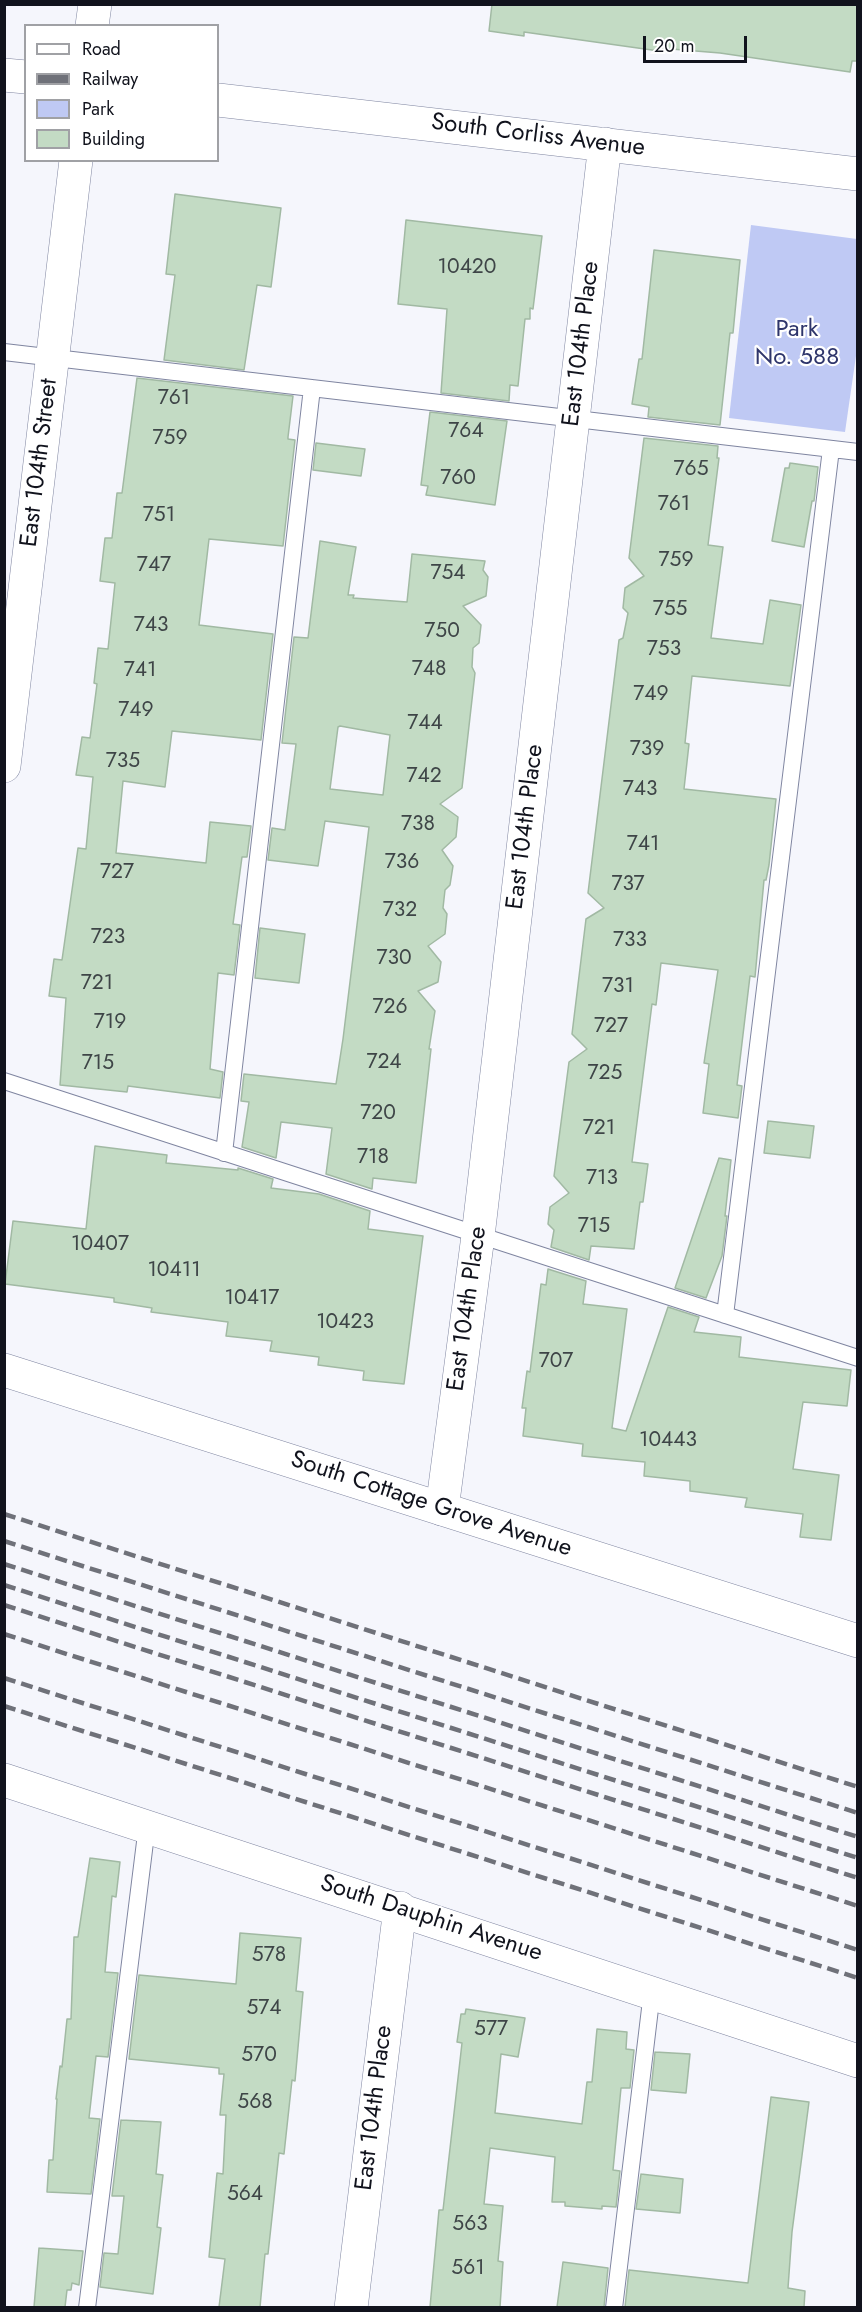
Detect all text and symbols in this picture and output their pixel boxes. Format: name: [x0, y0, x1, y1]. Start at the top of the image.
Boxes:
legend: [24, 24, 219, 162]
scale bar: [646, 24, 750, 62]
text: 20 m: [654, 33, 694, 59]
text: Road: [82, 36, 121, 62]
text: Railway: [82, 66, 138, 92]
text: Park: [82, 96, 114, 122]
street label: South Corliss Avenue: [429, 109, 647, 163]
text: Building: [82, 126, 145, 152]
house number: 10420: [438, 255, 496, 281]
street label: East 104th Place: [558, 260, 606, 428]
park label: Park No. 588: [755, 316, 839, 372]
street label: East 104th Street: [15, 377, 65, 549]
house number: 761: [158, 386, 190, 412]
house number: 764: [448, 419, 484, 445]
house number: 759: [153, 426, 187, 452]
house number: 765: [674, 457, 708, 483]
house number: 760: [440, 466, 476, 492]
house number: 761: [658, 492, 690, 518]
house number: 751: [143, 503, 175, 529]
house number: 759: [659, 548, 693, 574]
house number: 747: [137, 553, 171, 579]
house number: 754: [430, 561, 466, 587]
house number: 755: [653, 597, 687, 623]
house number: 743: [134, 613, 168, 639]
house number: 750: [424, 619, 460, 645]
house number: 753: [647, 637, 681, 663]
house number: 748: [412, 657, 446, 683]
house number: 741: [124, 658, 156, 684]
house number: 749: [633, 682, 669, 708]
house number: 749: [118, 698, 154, 724]
house number: 744: [407, 711, 443, 737]
house number: 739: [630, 737, 664, 763]
street label: East 104th Place: [502, 743, 550, 911]
house number: 735: [106, 749, 140, 775]
house number: 742: [406, 764, 442, 790]
house number: 743: [623, 777, 657, 803]
house number: 738: [401, 812, 435, 838]
house number: 741: [627, 832, 659, 858]
house number: 736: [385, 850, 419, 876]
house number: 727: [100, 860, 134, 886]
house number: 737: [611, 872, 645, 898]
house number: 732: [383, 898, 417, 924]
house number: 723: [91, 925, 125, 951]
house number: 733: [613, 928, 647, 954]
house number: 730: [376, 946, 412, 972]
house number: 721: [81, 971, 113, 997]
house number: 731: [602, 974, 634, 1000]
house number: 726: [372, 995, 408, 1021]
house number: 719: [94, 1010, 126, 1036]
house number: 727: [594, 1014, 628, 1040]
house number: 724: [366, 1050, 402, 1076]
house number: 715: [82, 1051, 114, 1077]
house number: 725: [588, 1061, 622, 1087]
house number: 720: [360, 1101, 396, 1127]
house number: 721: [583, 1116, 615, 1142]
house number: 718: [357, 1145, 389, 1171]
house number: 713: [586, 1166, 618, 1192]
house number: 715: [578, 1214, 610, 1240]
street label: East 104th Place: [442, 1225, 494, 1393]
house number: 10407: [71, 1232, 129, 1258]
house number: 10411: [147, 1258, 201, 1284]
house number: 10417: [225, 1286, 279, 1312]
house number: 10423: [316, 1310, 374, 1336]
house number: 707: [539, 1349, 573, 1375]
house number: 10443: [639, 1428, 697, 1454]
street label: South Cottage Grove Avenue: [287, 1446, 575, 1564]
street label: South Dauphin Avenue: [316, 1869, 546, 1969]
house number: 578: [252, 1943, 286, 1969]
house number: 574: [246, 1996, 282, 2022]
house number: 577: [474, 2017, 508, 2043]
street label: East 104th Place: [351, 2024, 399, 2192]
house number: 570: [241, 2043, 277, 2069]
house number: 568: [237, 2090, 273, 2116]
house number: 564: [227, 2182, 263, 2208]
house number: 563: [452, 2212, 488, 2238]
house number: 561: [451, 2256, 485, 2282]

